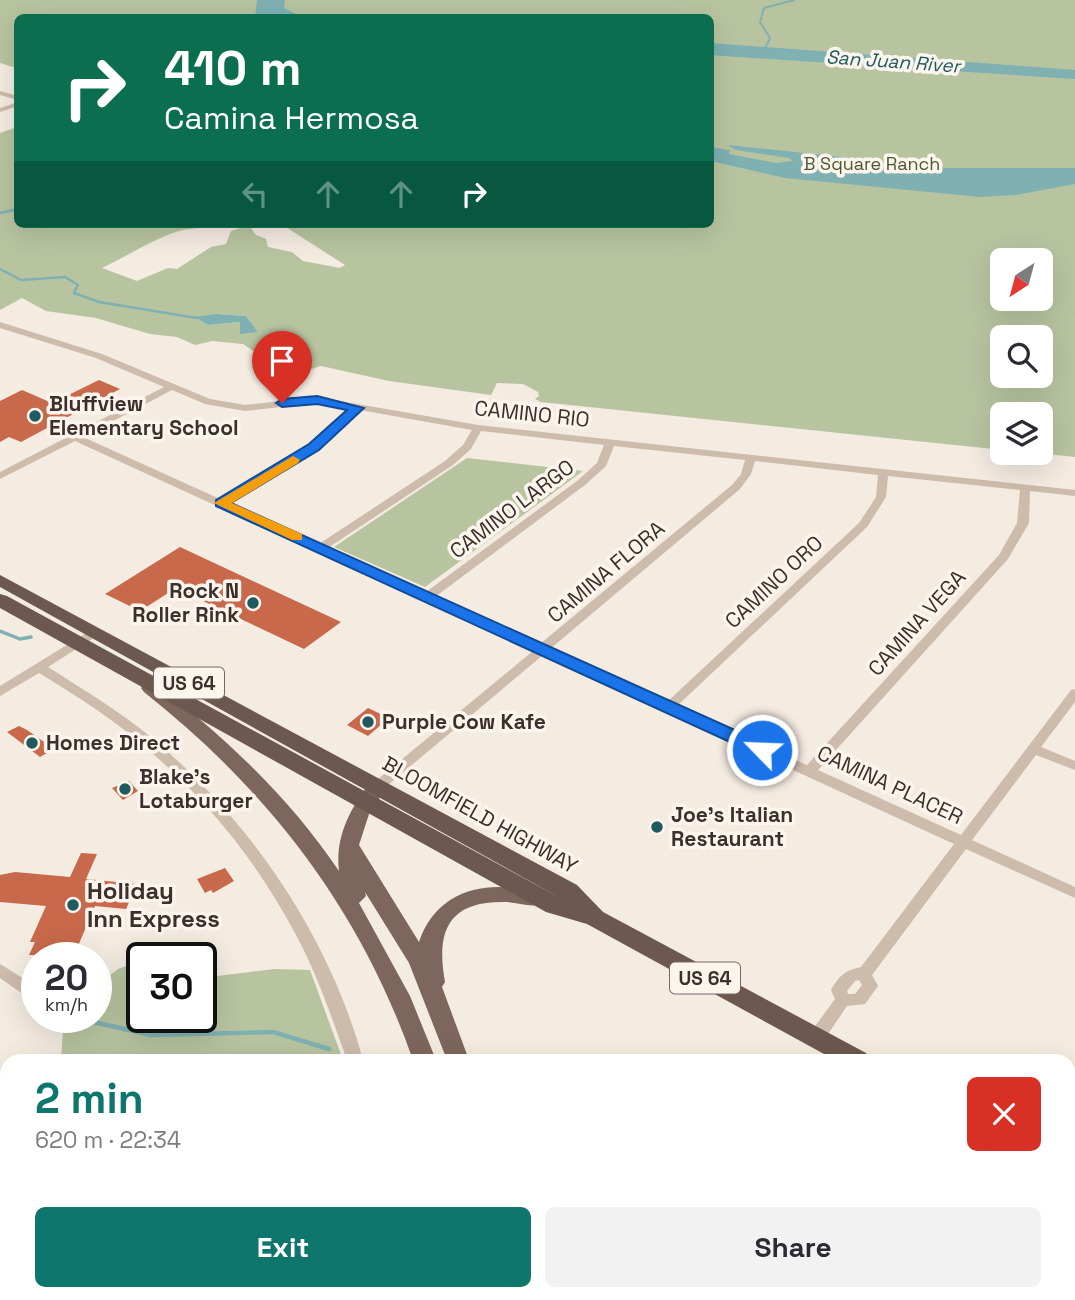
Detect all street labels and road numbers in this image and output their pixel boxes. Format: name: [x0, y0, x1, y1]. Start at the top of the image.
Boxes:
street label: CAMINO RIO: [473, 394, 591, 433]
street label: CAMINO LARGO: [444, 453, 579, 564]
street label: CAMINA FLORA: [541, 515, 670, 629]
street label: CAMINO ORO: [719, 529, 828, 634]
street label: CAMINA VEGA: [862, 564, 971, 681]
road number: US 64: [154, 668, 224, 698]
street label: CAMINA PLACER: [813, 739, 967, 830]
street label: BLOOMFIELD HIGHWAY: [378, 750, 583, 880]
road number: US 64: [670, 962, 740, 994]

